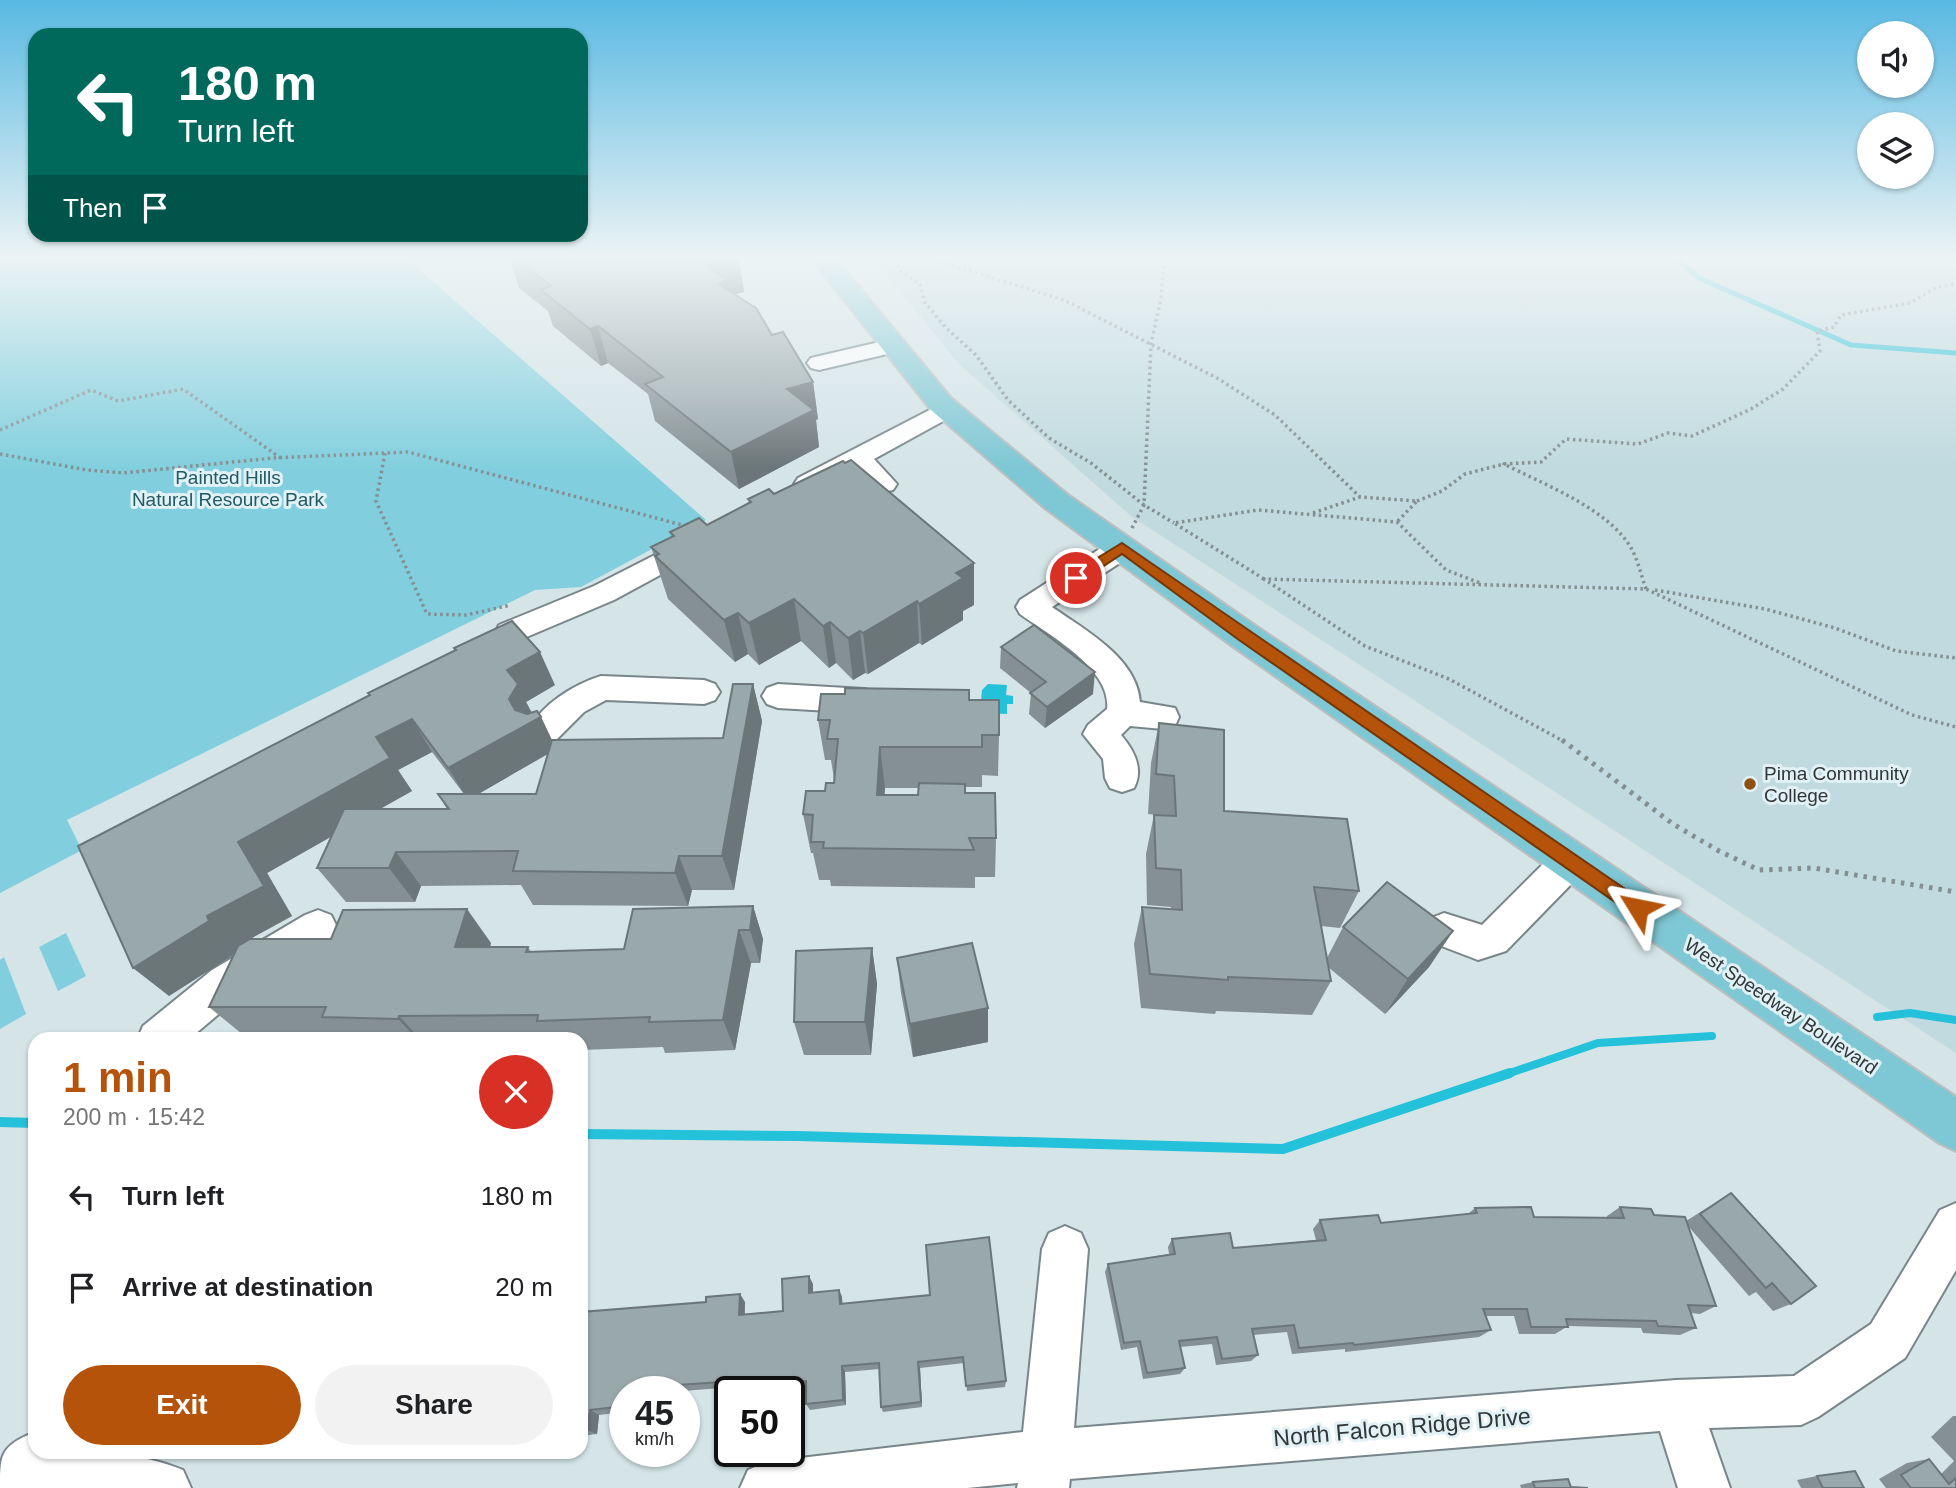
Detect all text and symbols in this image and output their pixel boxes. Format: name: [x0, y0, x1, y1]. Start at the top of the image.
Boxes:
map controls: [1857, 21, 1934, 189]
button: sound: [1857, 21, 1934, 98]
icon: left: [63, 56, 154, 147]
text: 180 m: [178, 56, 317, 110]
button: layers: [1857, 112, 1934, 189]
text: Turn left: [178, 113, 294, 149]
icon: arrive: [136, 189, 174, 227]
text: Then: [63, 193, 122, 223]
park label: Painted Hills Natural Resource Park: [132, 467, 325, 510]
pin: [1046, 548, 1106, 608]
icon: arrive: [1057, 559, 1095, 597]
place label: Pima Community College: [1764, 763, 1909, 806]
marker: Pima Community College: [1742, 776, 1758, 792]
position arrow: [1601, 871, 1675, 945]
street label: West Speedway Boulevard: [1681, 934, 1881, 1078]
text: 1 min: [63, 1054, 173, 1101]
button: close: [479, 1055, 553, 1129]
text: 200 m · 15:42: [63, 1104, 205, 1130]
icon: left: [63, 1178, 101, 1216]
text: Turn left: [122, 1181, 224, 1211]
text: 180 m: [481, 1181, 553, 1211]
icon: arrive: [63, 1269, 101, 1307]
text: Arrive at destination: [122, 1272, 373, 1302]
text: 20 m: [495, 1272, 553, 1302]
button: Exit: [63, 1365, 301, 1445]
button: Share: [315, 1365, 553, 1445]
speed limit sign: 50: [714, 1376, 805, 1467]
text: 45: [635, 1393, 674, 1432]
street label: North Falcon Ridge Drive: [1272, 1403, 1532, 1451]
text: km/h: [635, 1429, 674, 1449]

